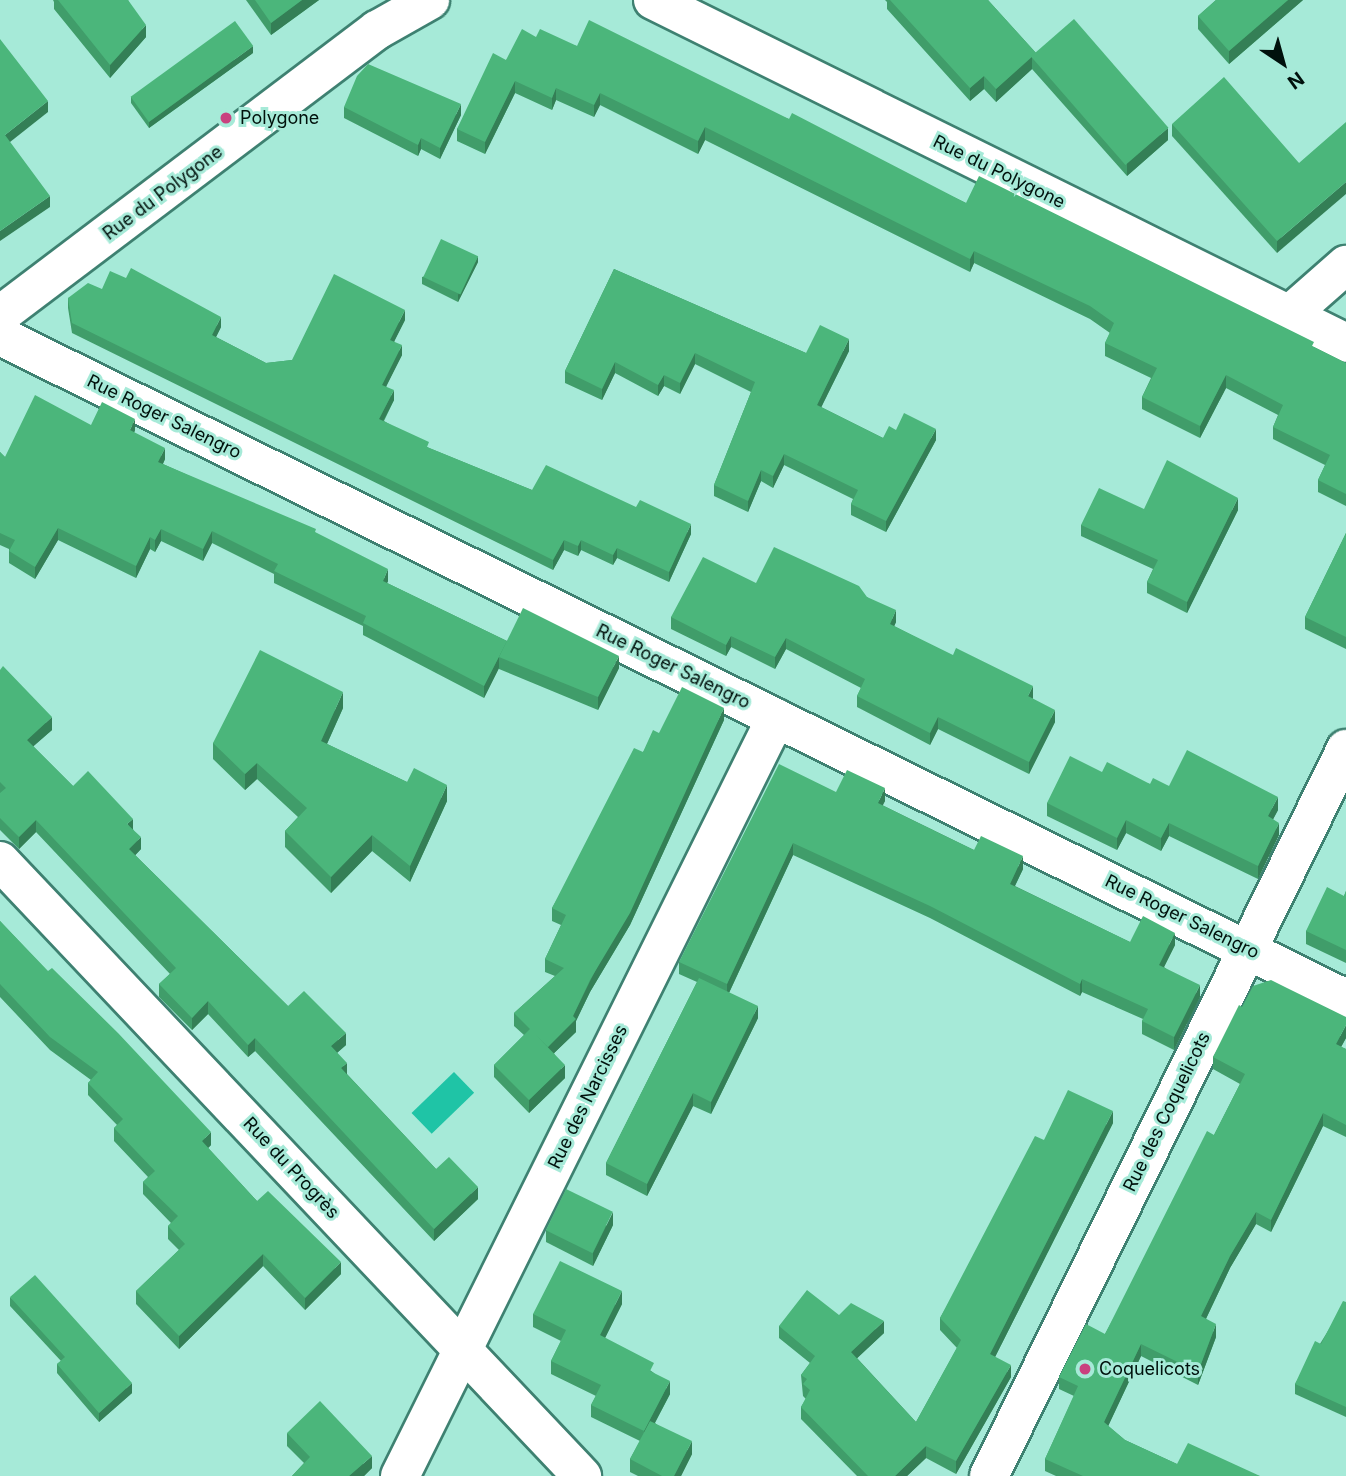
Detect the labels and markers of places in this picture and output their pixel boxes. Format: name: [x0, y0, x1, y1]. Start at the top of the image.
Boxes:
place label: Polygone: [240, 107, 319, 129]
marker: Polygone: [218, 110, 234, 126]
place label: Coquelicots: [1099, 1358, 1200, 1380]
marker: Coquelicots: [1077, 1361, 1093, 1377]

